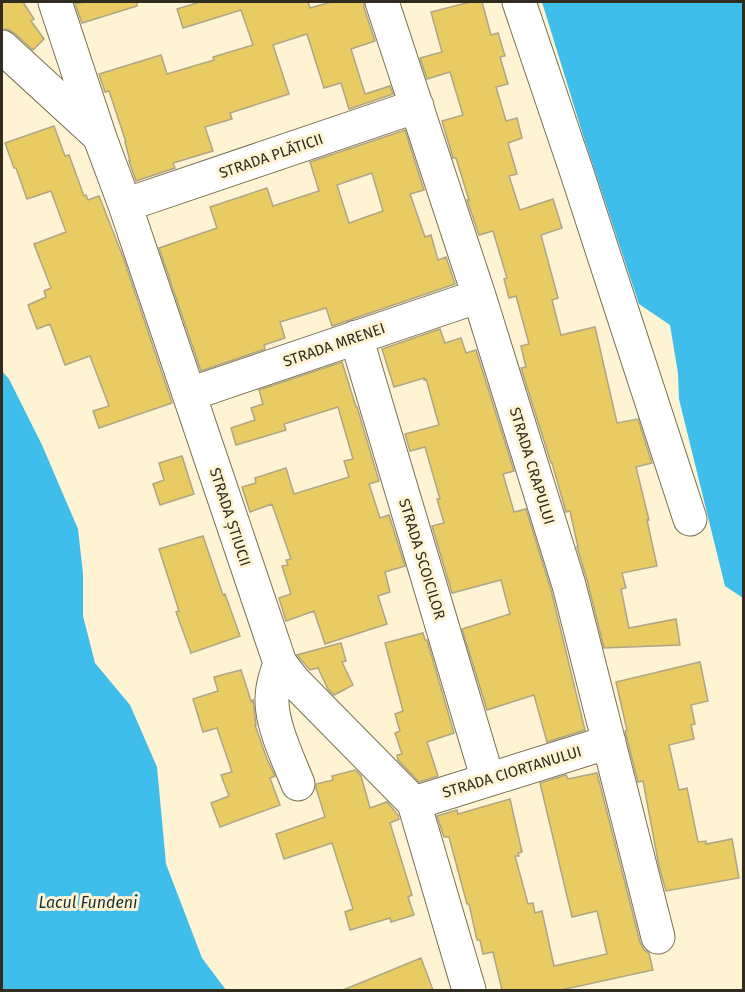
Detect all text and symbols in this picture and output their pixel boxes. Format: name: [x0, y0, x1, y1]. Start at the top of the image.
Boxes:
street label: STRADA PLĂTICII: [217, 130, 325, 182]
street label: STRADA MRENEI: [281, 319, 387, 371]
street label: STRADA CRAPULUI: [506, 405, 558, 527]
street label: STRADA ȘTIUCII: [205, 465, 254, 569]
street label: STRADA SCOICILOR: [395, 496, 449, 622]
street label: STRADA CIORTANULUI: [440, 742, 584, 802]
water label: Lacul Fundeni: [38, 893, 138, 912]

